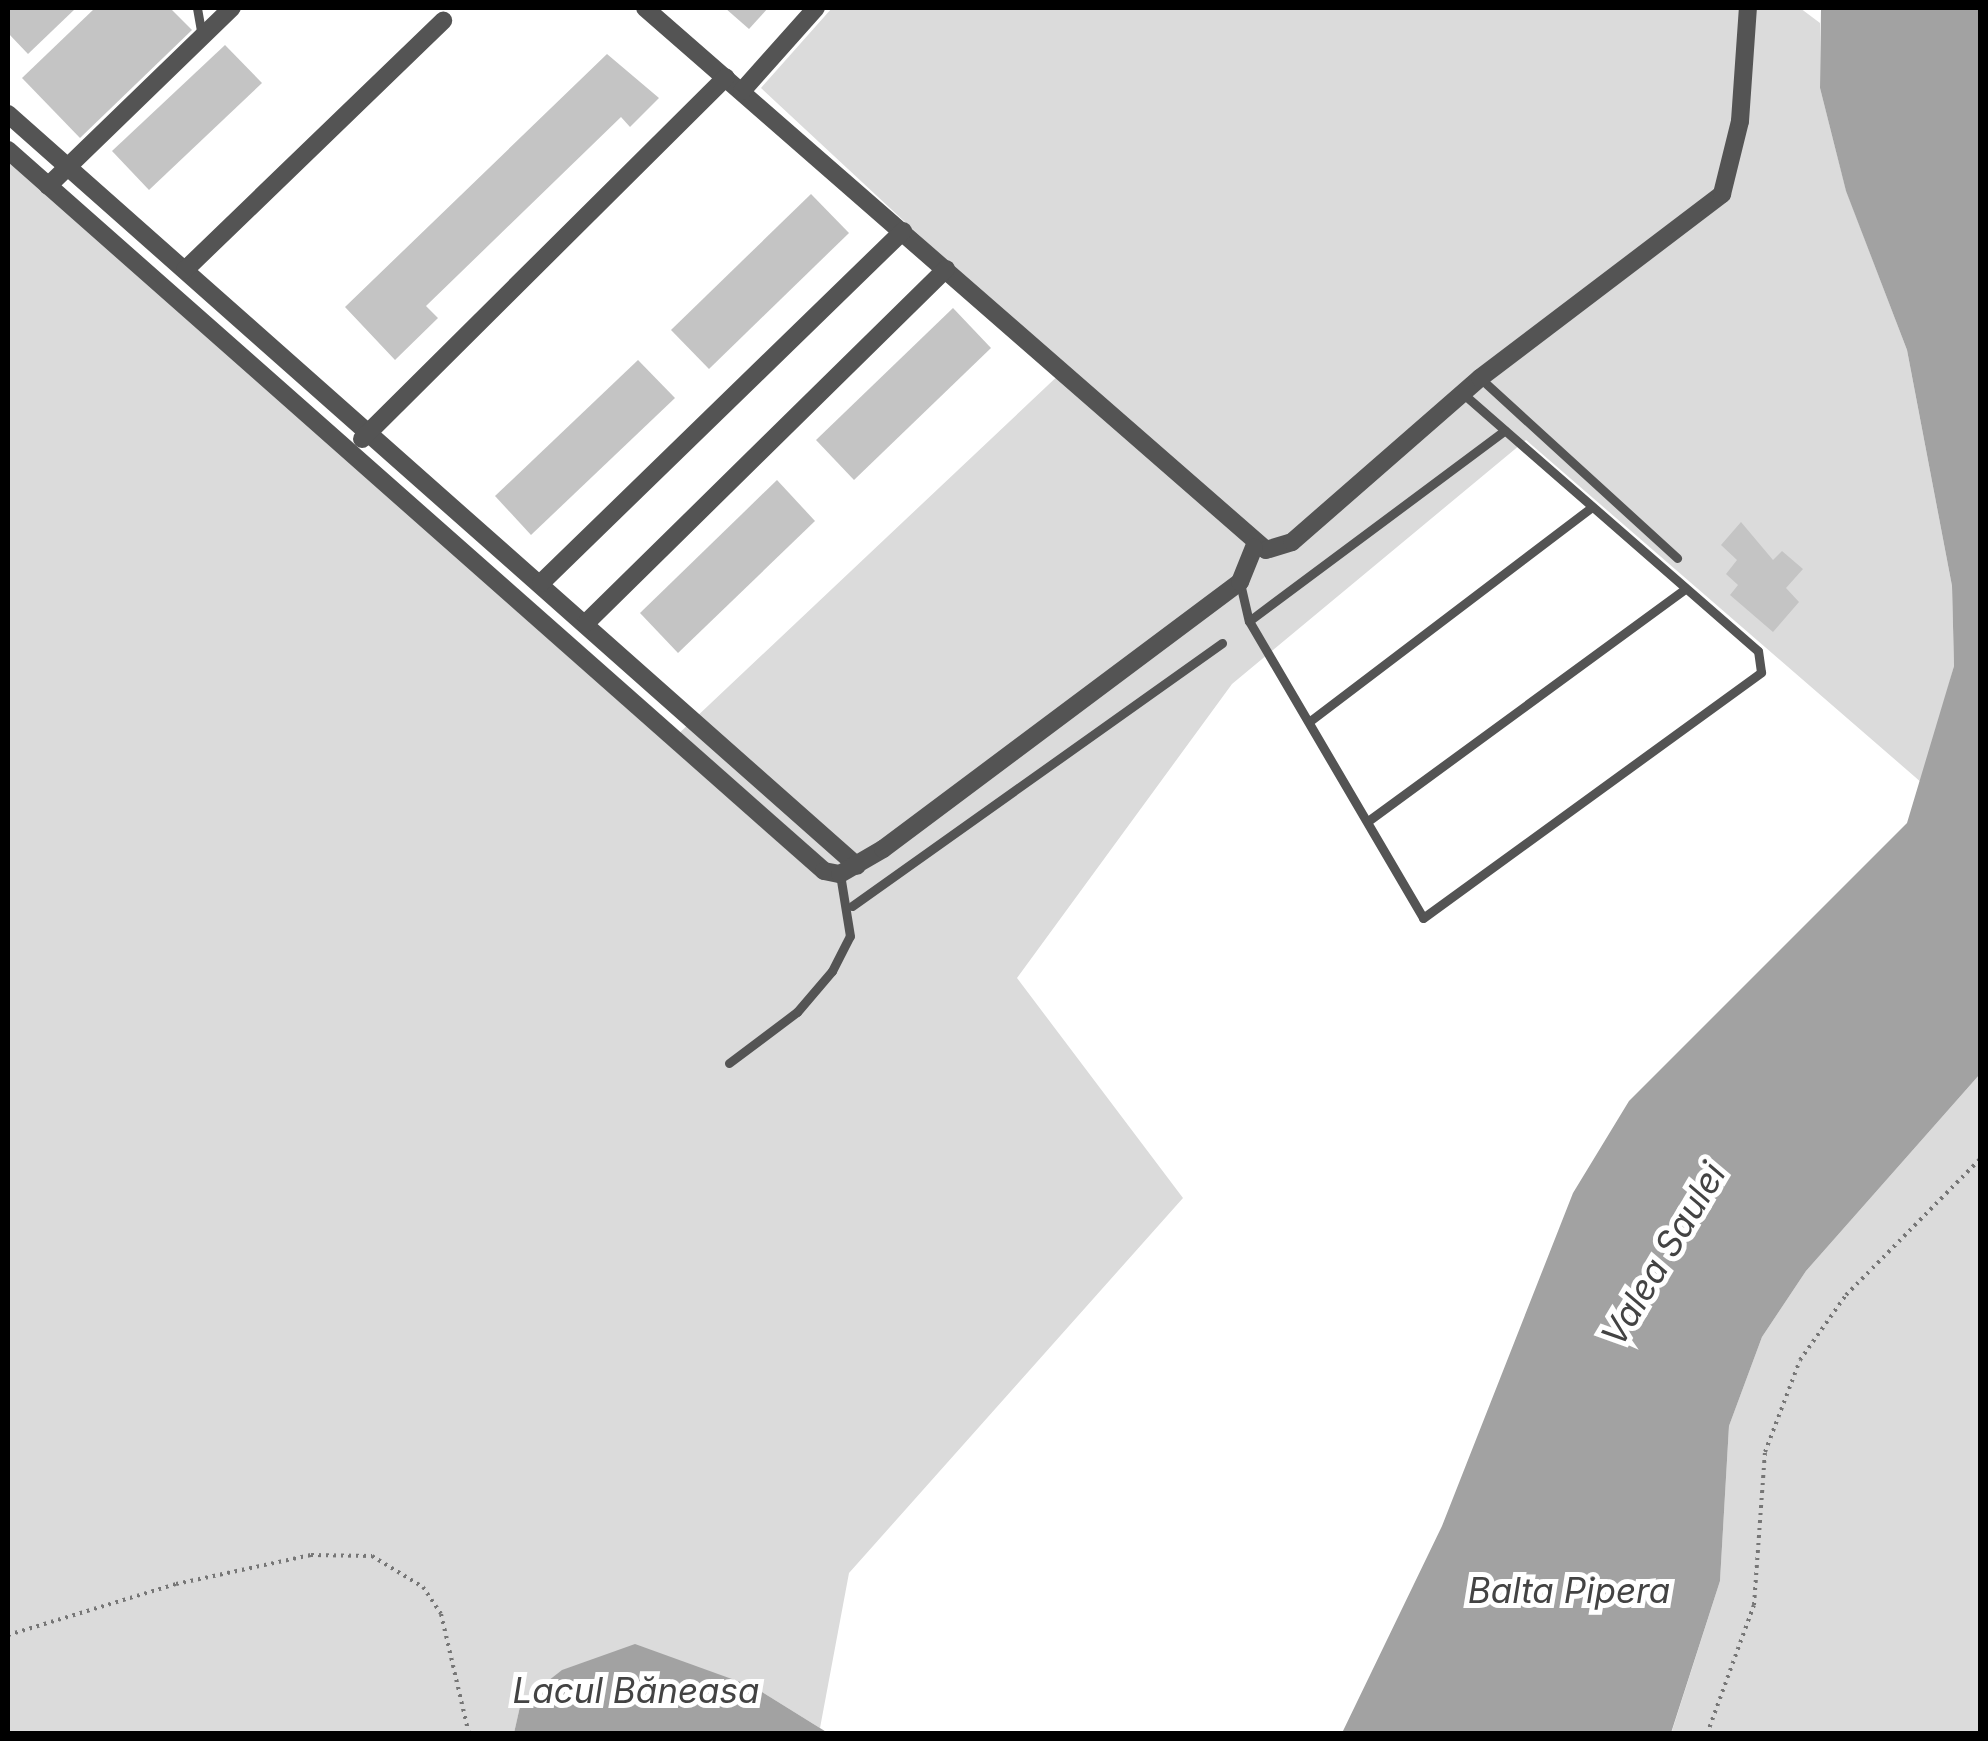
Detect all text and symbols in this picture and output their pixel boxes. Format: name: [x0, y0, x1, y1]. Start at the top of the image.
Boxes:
water label: Valea Saulei: [1592, 1155, 1734, 1353]
water label: Balta Pipera: [1468, 1569, 1670, 1611]
water label: Lacul Băneasa: [513, 1669, 759, 1711]

